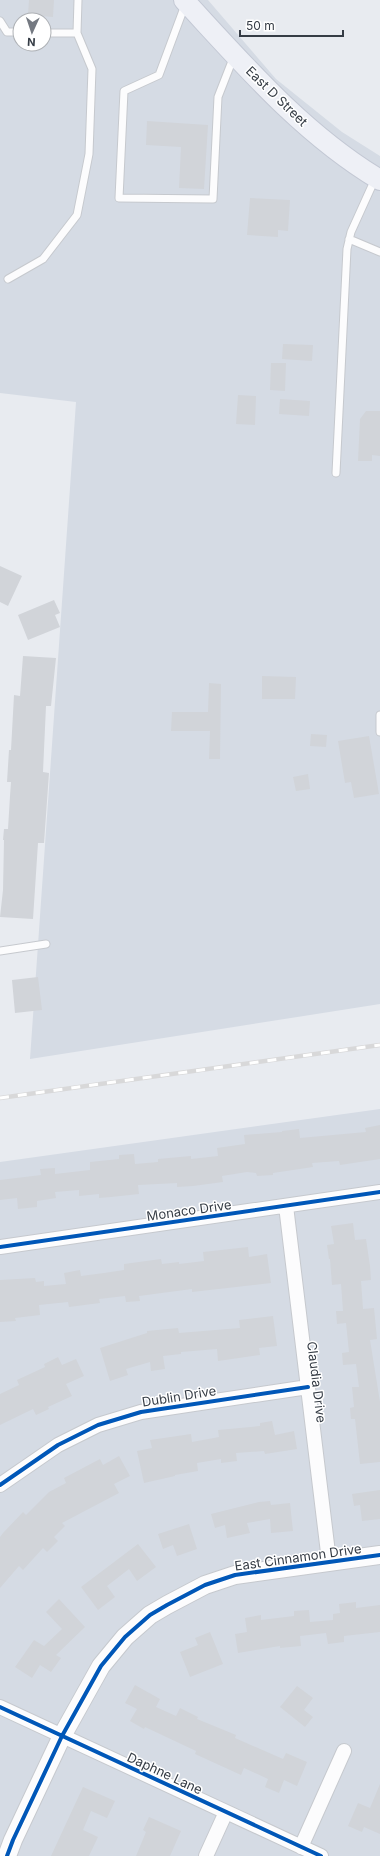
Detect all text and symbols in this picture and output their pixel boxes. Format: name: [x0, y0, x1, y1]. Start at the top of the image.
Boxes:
north arrow: [12, 12, 52, 52]
scale bar: [240, 12, 343, 38]
text: 50 m: [246, 18, 275, 33]
text: N: [27, 35, 36, 49]
street label: East D Street: [243, 63, 311, 129]
street label: Monaco Drive: [145, 1196, 233, 1224]
street label: Claudia Drive: [304, 1340, 330, 1424]
street label: Dublin Drive: [141, 1382, 217, 1410]
street label: East Cinnamon Drive: [234, 1540, 362, 1574]
street label: Daphne Lane: [125, 1749, 205, 1797]

